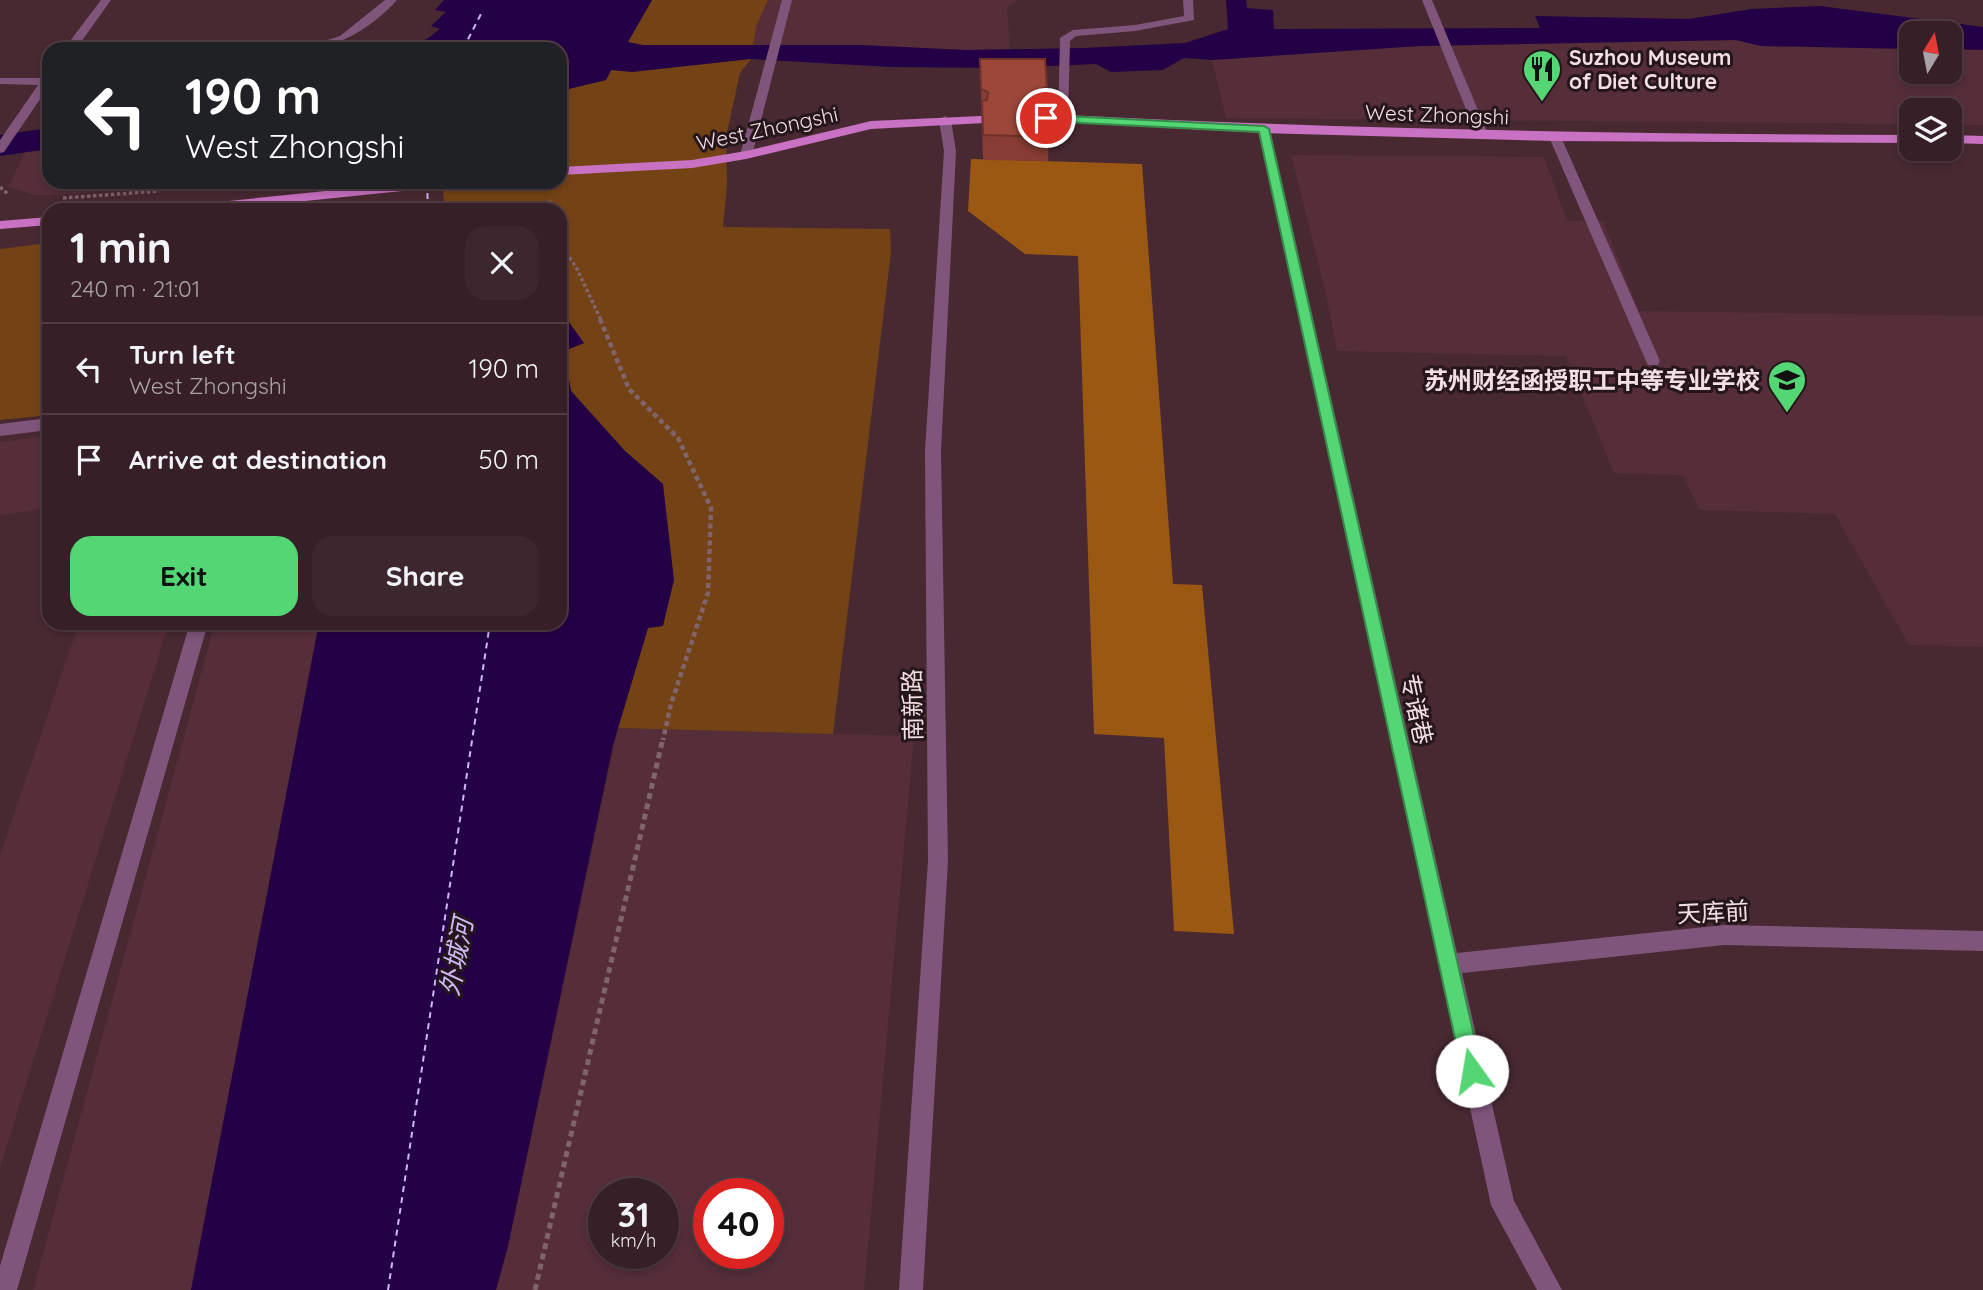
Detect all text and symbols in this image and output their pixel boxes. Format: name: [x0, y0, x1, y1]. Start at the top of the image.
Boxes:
north arrow: [1899, 21, 1962, 84]
map controls: [1899, 21, 1962, 161]
place label: Suzhou Museum of Diet Culture: [1569, 44, 1731, 94]
restaurant icon: Suzhou Museum of Diet Culture: [1521, 48, 1563, 103]
text: 190 m: [185, 65, 321, 126]
icon: left: [70, 70, 161, 161]
pin: [1016, 88, 1076, 148]
street label: West Zhongshi: [1365, 98, 1509, 130]
button: layers: [1899, 98, 1962, 161]
icon: arrive: [1027, 99, 1065, 137]
street label: West Zhongshi: [694, 100, 840, 156]
text: West Zhongshi: [185, 126, 404, 166]
text: 1 min: [70, 221, 172, 274]
button: close: [465, 226, 539, 300]
text: 240 m · 21:01: [70, 274, 200, 303]
text: Turn left: [129, 338, 236, 371]
icon: left: [70, 350, 108, 388]
text: 190 m: [469, 352, 539, 385]
school or university icon: 苏州财经函授职工中等专业学校: [1766, 359, 1808, 414]
place label: 苏州财经函授职工中等专业学校: [1424, 365, 1760, 395]
text: West Zhongshi: [129, 371, 287, 400]
icon: arrive: [70, 441, 108, 479]
text: Arrive at destination: [129, 443, 387, 476]
text: 50 m: [479, 443, 539, 476]
button: Exit: [70, 536, 298, 616]
button: Share: [312, 536, 539, 616]
street label: 南新路: [896, 669, 928, 741]
street label: 专诸巷: [1395, 671, 1439, 747]
street label: 天库前: [1676, 895, 1750, 929]
water label: 外城河: [432, 911, 481, 998]
position arrow: [1435, 1034, 1509, 1108]
speed limit sign: 40: [693, 1178, 784, 1269]
text: 31: [617, 1192, 650, 1236]
text: km/h: [611, 1229, 656, 1252]

